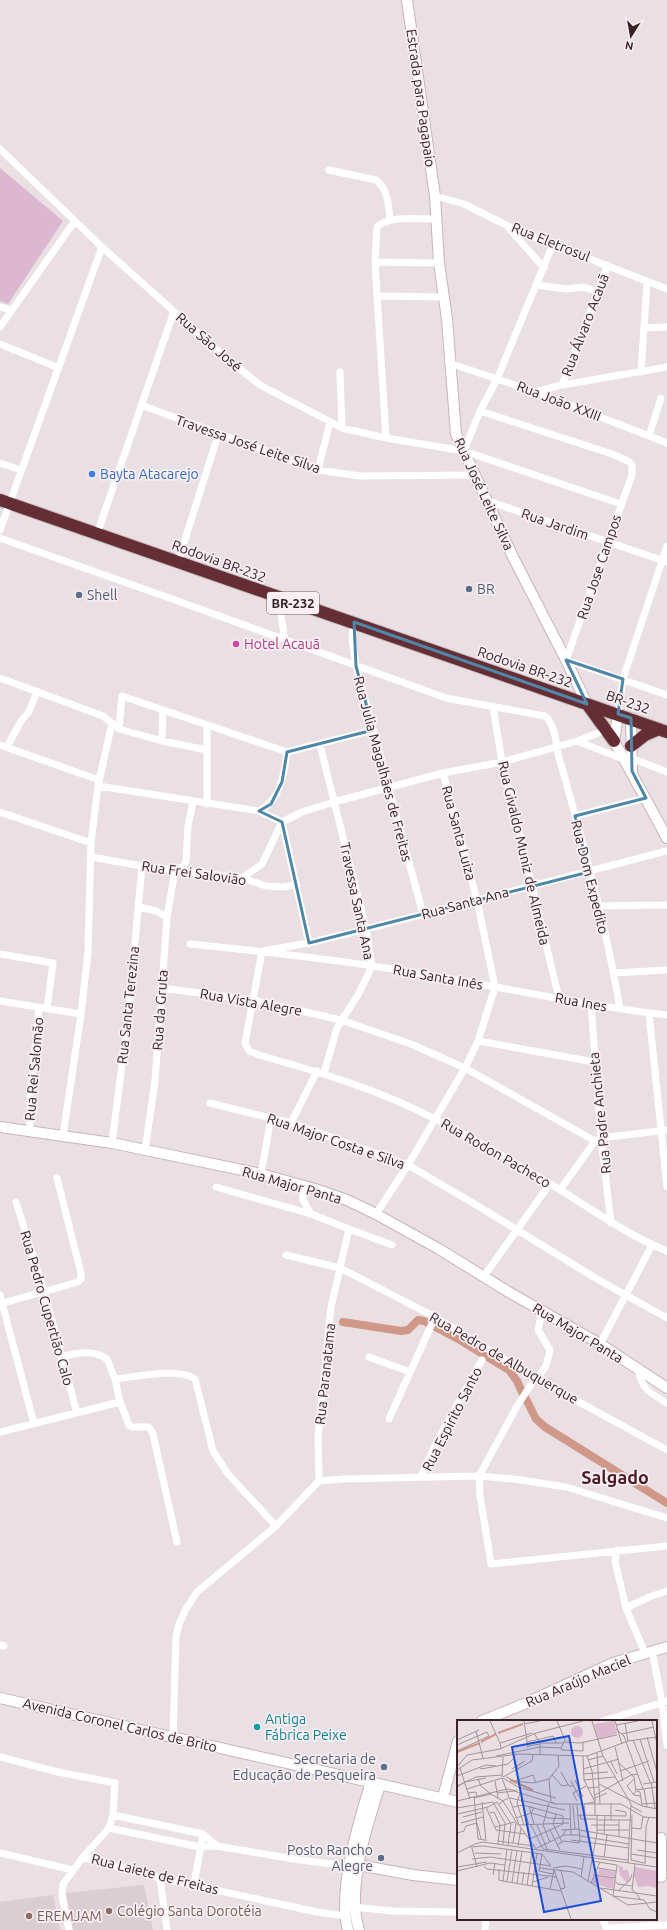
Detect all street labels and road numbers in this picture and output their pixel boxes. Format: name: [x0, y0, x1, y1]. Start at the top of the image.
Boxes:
street label: Estrada para Pagapaio: [403, 28, 439, 168]
street label: Rua Eletrosul: [509, 219, 593, 265]
street label: Rua Álvaro Acauã: [557, 271, 612, 379]
street label: Rua São José: [173, 309, 245, 375]
street label: Rua João XXIII: [515, 378, 603, 424]
street label: Travessa José Leite Silva: [174, 412, 322, 476]
street label: Rua José Leite Silva: [451, 435, 517, 553]
street label: Rua Jardim: [519, 505, 591, 543]
street label: Rua Jose Campos: [574, 513, 624, 621]
street label: Rodovia BR-232: [170, 537, 268, 585]
road number: BR-232: [267, 592, 319, 614]
street label: Rodovia BR-232: [475, 643, 575, 691]
street label: Rua Julia Magalhães de Freitas: [351, 675, 415, 863]
street label: BR-232: [604, 687, 652, 717]
street label: Rua Givaldo Muniz de Almeida: [495, 759, 553, 947]
street label: Rua Santa Luiza: [439, 784, 479, 882]
street label: Rua Dom Expedito: [568, 818, 612, 936]
street label: Travessa Santa Ana: [337, 841, 377, 961]
street label: Rua Frei Salovião: [140, 858, 248, 888]
street label: Rua Santa Ana: [420, 884, 510, 922]
street label: Rua Santa Terezina: [114, 945, 142, 1065]
street label: Rua Santa Inês: [392, 961, 484, 993]
street label: Rua da Gruta: [149, 969, 171, 1051]
street label: Rua Vista Alegre: [199, 985, 303, 1019]
street label: Rua Ines: [554, 990, 608, 1014]
street label: Rua Rei Salomão: [21, 1016, 47, 1122]
street label: Rua Padre Anchieta: [586, 1051, 614, 1175]
street label: Rua Major Costa e Silva: [265, 1110, 407, 1172]
street label: Rua Rodon Pacheco: [438, 1115, 554, 1191]
street label: Rua Major Panta: [240, 1163, 344, 1207]
street label: Rua Pedro Cupertião Calo: [17, 1229, 77, 1387]
street label: Rua Major Panta: [530, 1300, 626, 1366]
street label: Rua Pedro de Albuquerque: [427, 1309, 581, 1407]
street label: Rua Paranatama: [312, 1322, 338, 1426]
street label: Rua Espirito Santo: [419, 1364, 485, 1474]
street label: Rua Araújo Maciel: [523, 1652, 633, 1710]
street label: Avenida Coronel Carlos de Brito: [21, 1695, 219, 1755]
street label: Rua Laiete de Freitas: [90, 1850, 220, 1898]

